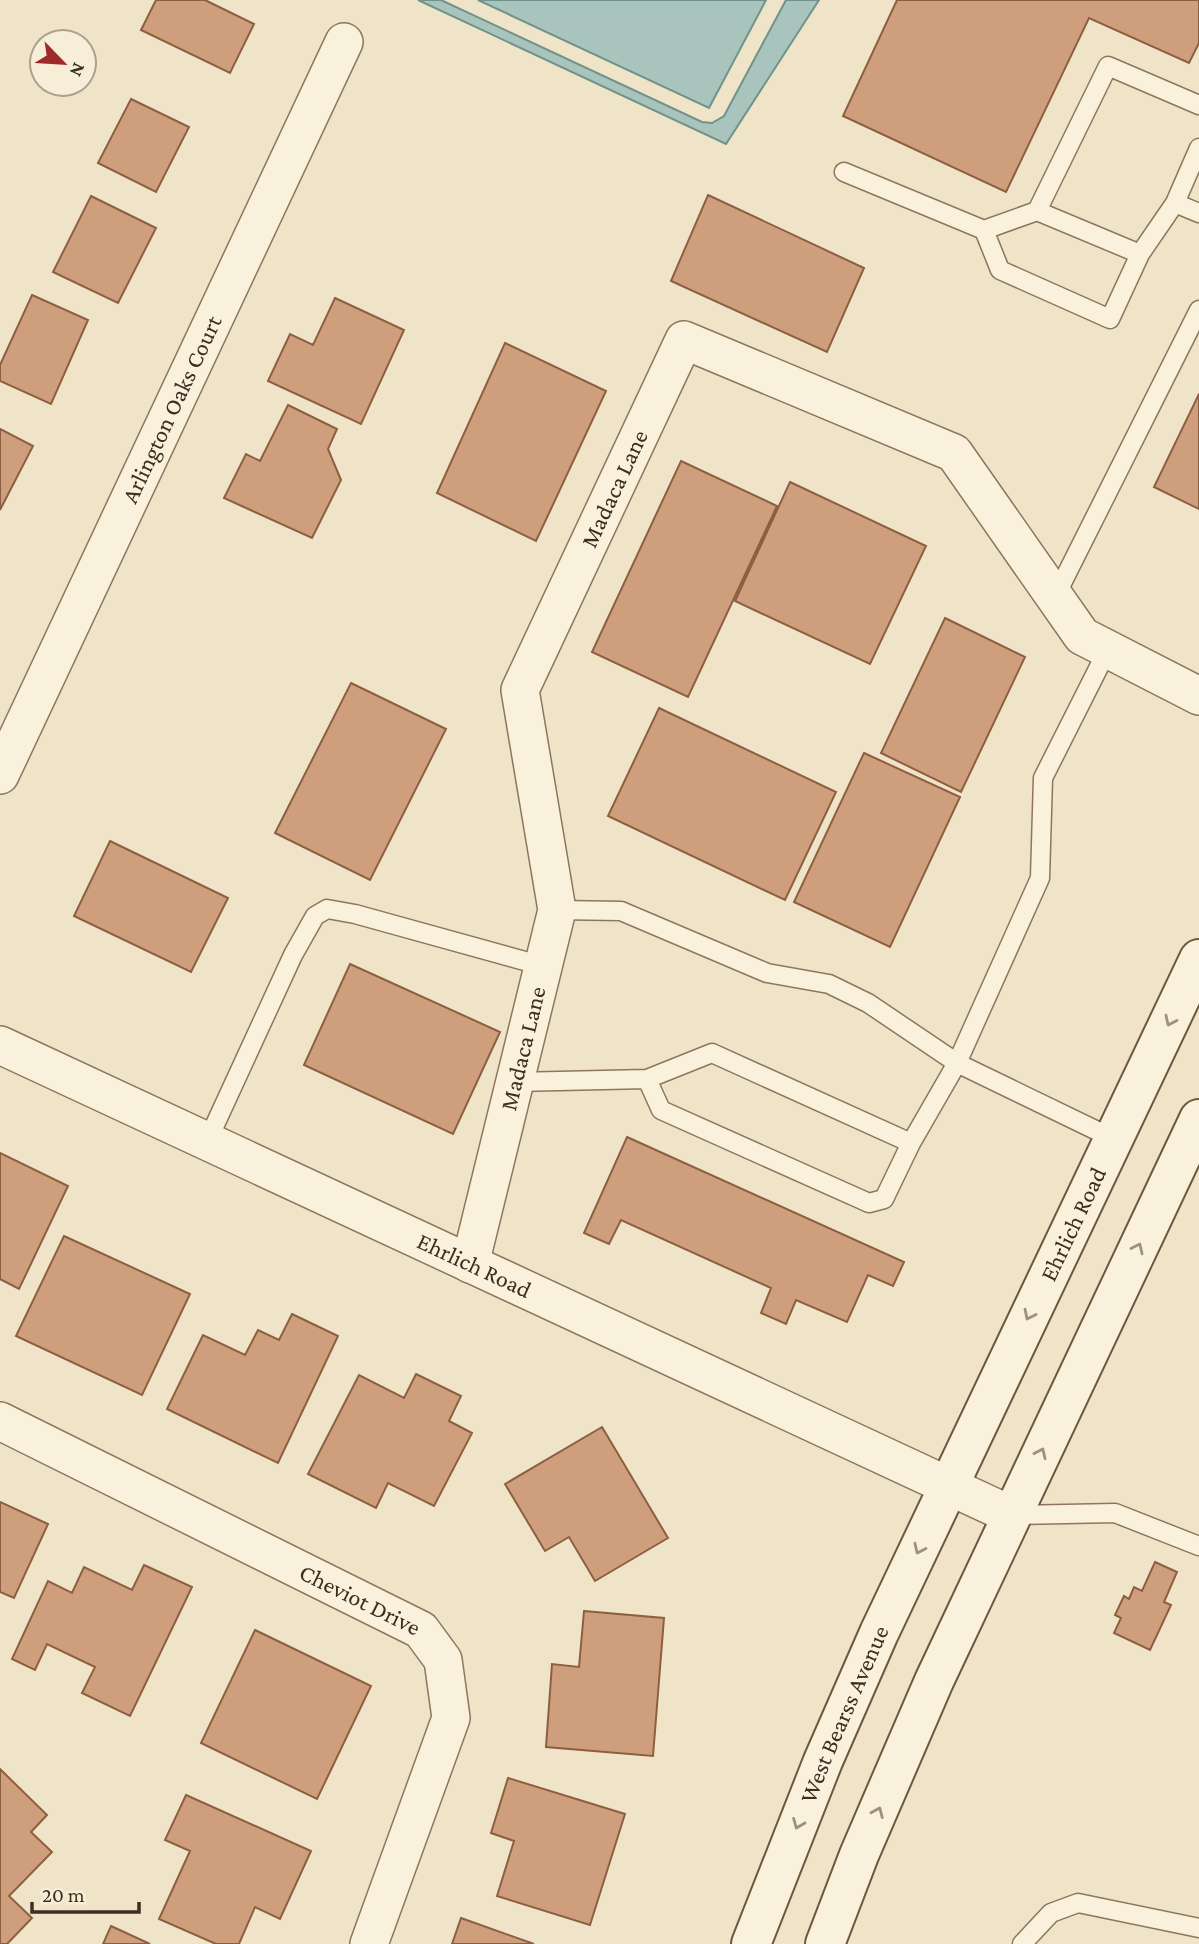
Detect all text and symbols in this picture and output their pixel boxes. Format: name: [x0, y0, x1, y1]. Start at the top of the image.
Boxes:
north arrow: [28, 28, 98, 98]
text: N: [66, 60, 90, 80]
street label: Arlington Oaks Court: [116, 310, 227, 507]
street label: Madaca Lane: [575, 425, 653, 552]
street label: Madaca Lane: [494, 983, 551, 1113]
one-way arrow: [1164, 1014, 1178, 1026]
street label: Ehrlich Road: [1034, 1162, 1111, 1285]
street label: Ehrlich Road: [413, 1227, 536, 1303]
one-way arrow: [1130, 1243, 1144, 1255]
one-way arrow: [1024, 1308, 1038, 1320]
one-way arrow: [1032, 1448, 1046, 1460]
one-way arrow: [913, 1542, 927, 1554]
street label: Cheviot Drive: [295, 1558, 425, 1641]
street label: West Bearss Avenue: [794, 1621, 894, 1807]
one-way arrow: [869, 1807, 883, 1819]
one-way arrow: [792, 1818, 806, 1830]
scale bar: [32, 1870, 138, 1914]
text: 20 m: [42, 1883, 85, 1907]

